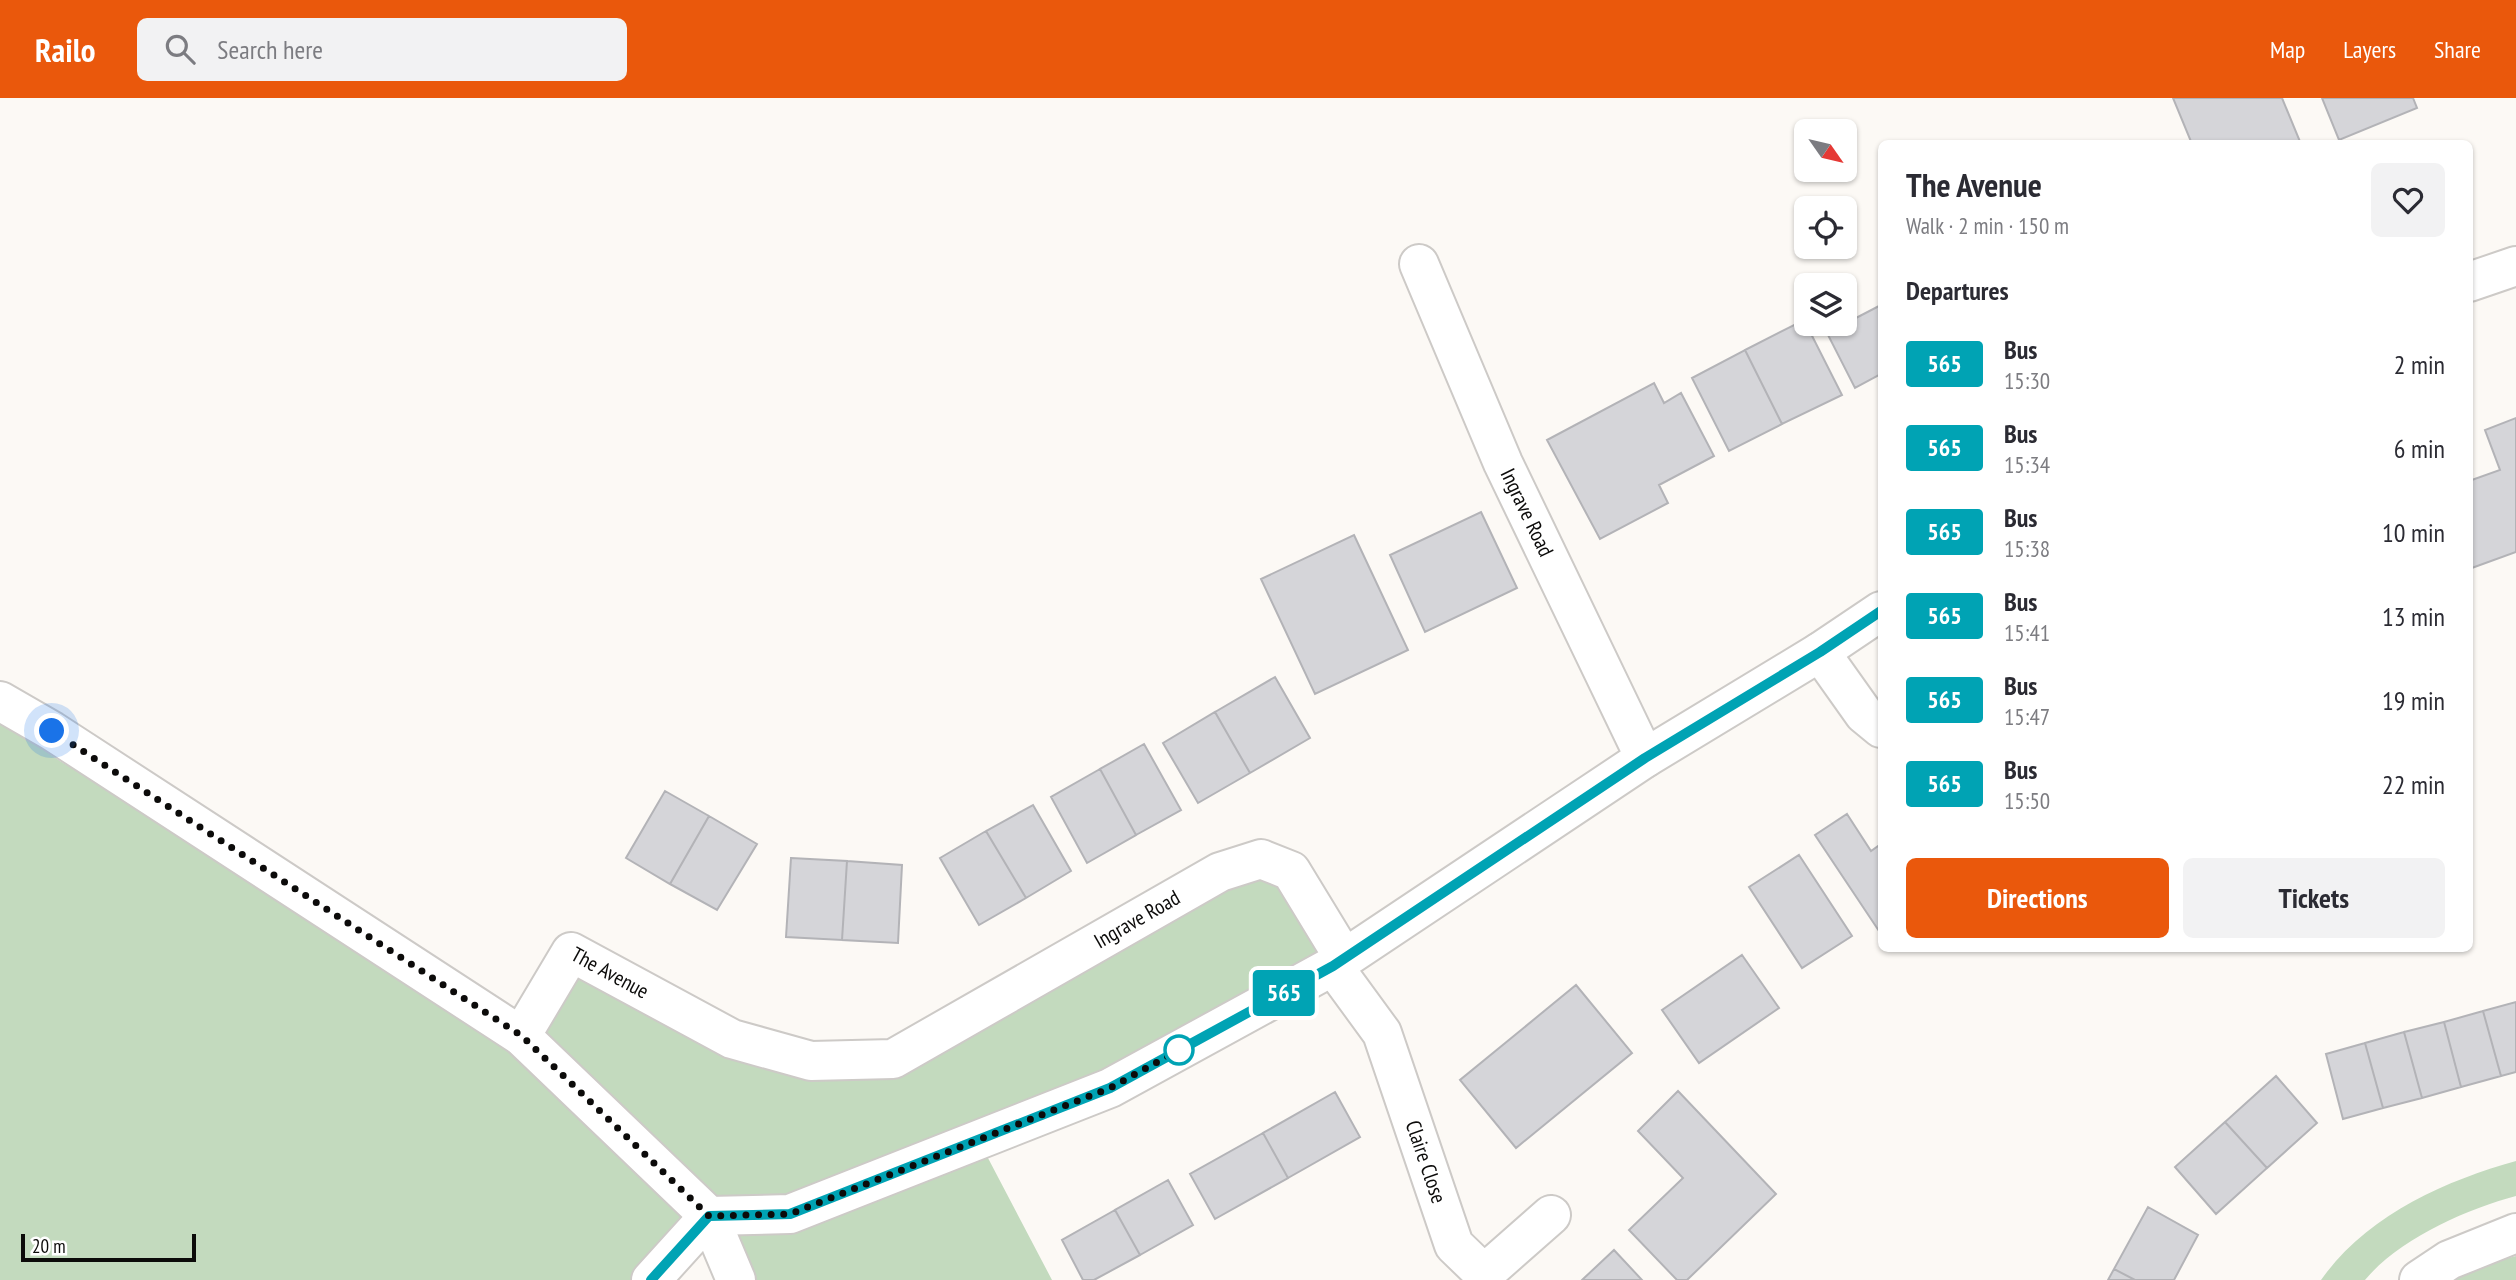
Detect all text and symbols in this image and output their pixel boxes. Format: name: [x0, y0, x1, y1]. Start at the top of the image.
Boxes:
search box: [137, 18, 627, 81]
text: Railo: [35, 28, 95, 71]
icon: search: [161, 30, 199, 68]
text: Search here: [217, 33, 323, 66]
text: Map: [2270, 34, 2305, 65]
text: Layers: [2343, 34, 2396, 65]
text: Share: [2434, 34, 2481, 65]
north arrow: [1794, 119, 1857, 182]
map controls: [1794, 119, 1857, 336]
text: The Avenue: [1906, 163, 2042, 206]
button: heart: [2371, 163, 2445, 237]
button: locate: [1794, 196, 1857, 259]
text: Walk · 2 min · 150 m: [1906, 211, 2069, 240]
button: layers: [1794, 273, 1857, 336]
text: Departures: [1906, 274, 2009, 307]
text: Bus: [2004, 333, 2037, 366]
text: 565: [1927, 348, 1962, 379]
text: 2 min: [2394, 348, 2445, 381]
text: 15:30: [2004, 366, 2050, 395]
text: Bus: [2004, 417, 2037, 450]
text: 565: [1927, 432, 1962, 463]
text: 6 min: [2394, 432, 2445, 465]
text: 15:34: [2004, 450, 2050, 479]
street label: Ingrave Road: [1495, 464, 1560, 561]
text: Bus: [2004, 501, 2037, 534]
text: 565: [1927, 516, 1962, 547]
text: 10 min: [2382, 516, 2445, 549]
text: 15:38: [2004, 534, 2050, 563]
text: Bus: [2004, 585, 2037, 618]
text: 565: [1927, 600, 1962, 631]
text: 13 min: [2382, 600, 2445, 633]
text: 15:41: [2004, 618, 2050, 647]
text: Bus: [2004, 669, 2037, 702]
text: 565: [1927, 684, 1962, 715]
text: 19 min: [2382, 684, 2445, 717]
text: 15:47: [2004, 702, 2050, 731]
your location: [34, 713, 69, 748]
text: Bus: [2004, 753, 2037, 786]
text: 565: [1927, 768, 1962, 799]
text: 22 min: [2382, 768, 2445, 801]
text: 15:50: [2004, 786, 2050, 815]
button: Directions: [1906, 858, 2169, 938]
button: Tickets: [2183, 858, 2445, 938]
street label: Ingrave Road: [1089, 884, 1185, 954]
street label: The Avenue: [567, 941, 654, 1005]
line badge: 565: [1244, 970, 1324, 1016]
text: 565: [1267, 977, 1301, 1008]
unlabelled marker: [1164, 1035, 1194, 1065]
street label: Claire Close: [1400, 1117, 1453, 1207]
scale bar: [21, 1231, 196, 1263]
text: 20 m: [32, 1234, 66, 1258]

